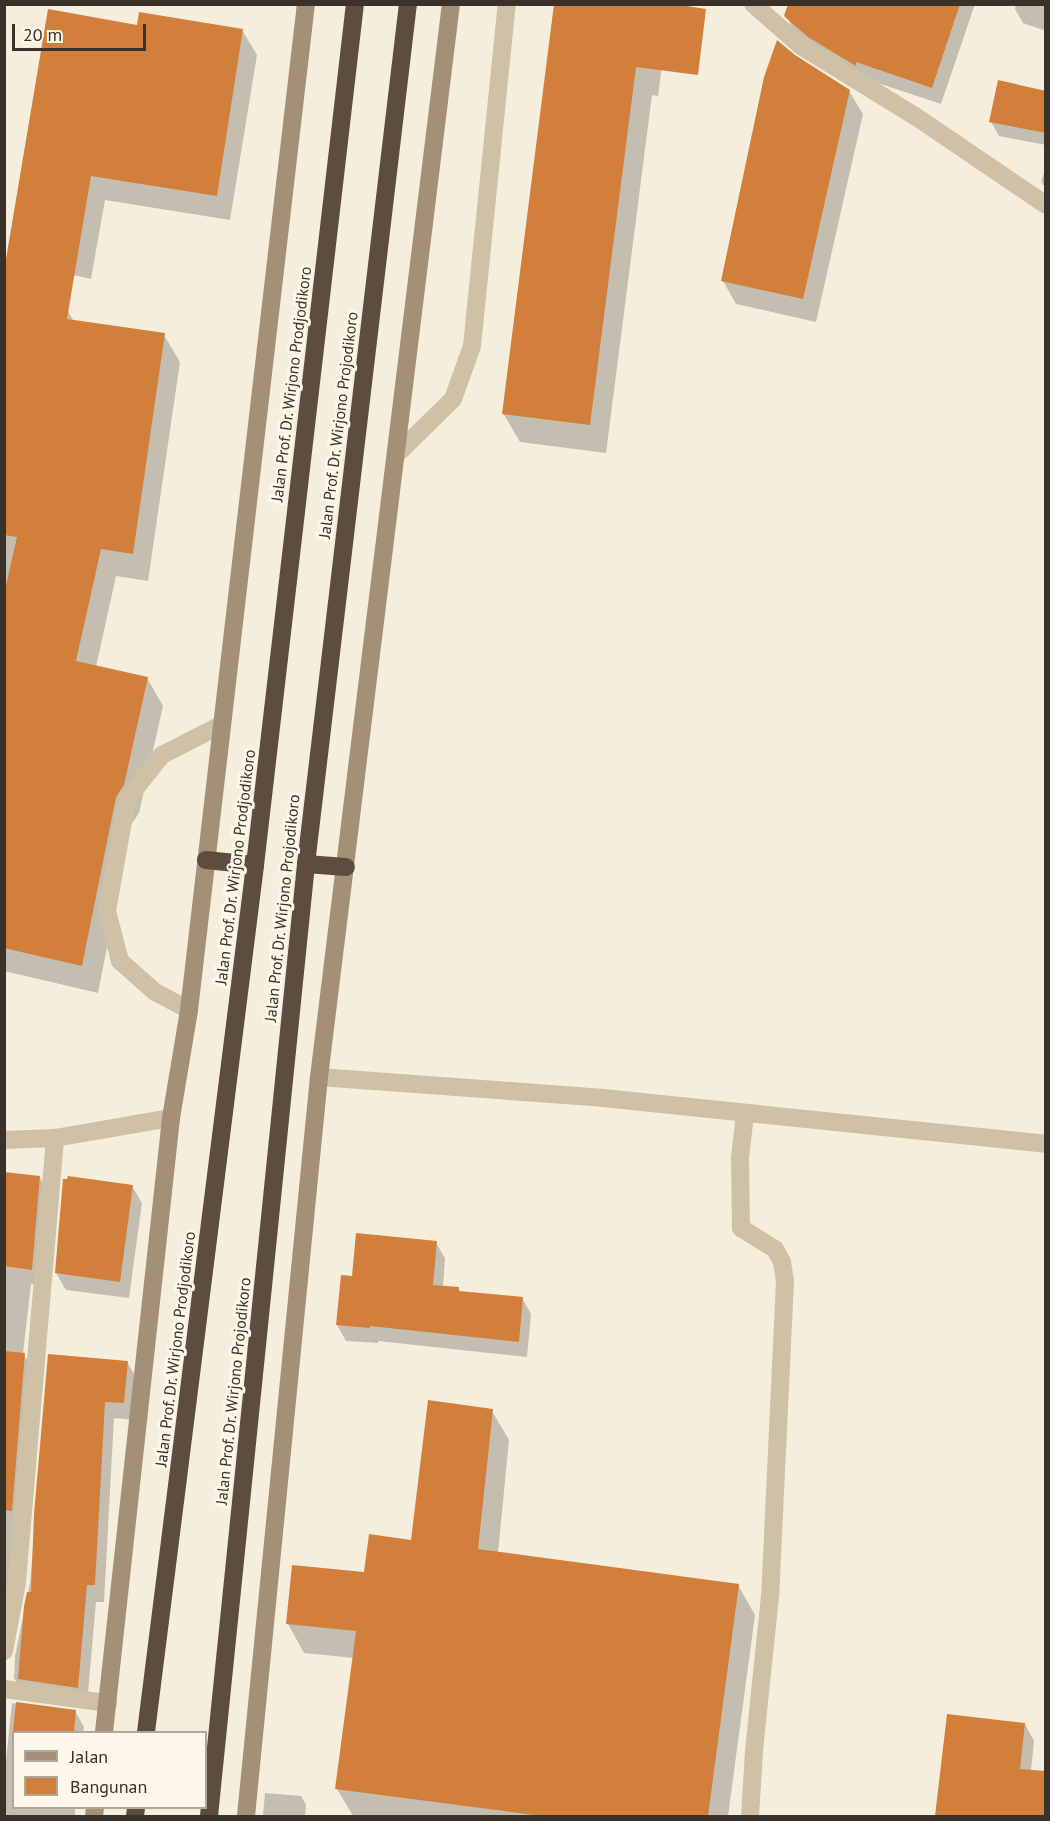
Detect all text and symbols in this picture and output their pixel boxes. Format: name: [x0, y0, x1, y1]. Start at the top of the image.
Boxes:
scale bar: [15, 12, 148, 50]
text: 20 m: [23, 23, 62, 46]
street label: Jalan Prof. Dr. Wirjono Prodjodikoro: [267, 264, 315, 504]
street label: Jalan Prof. Dr. Wirjono Projodikoro: [314, 309, 362, 541]
street label: Jalan Prof. Dr. Wirjono Prodjodikoro: [211, 747, 259, 987]
street label: Jalan Prof. Dr. Wirjono Projodikoro: [260, 792, 304, 1024]
street label: Jalan Prof. Dr. Wirjono Prodjodikoro: [151, 1229, 199, 1469]
street label: Jalan Prof. Dr. Wirjono Projodikoro: [211, 1275, 255, 1507]
legend: [12, 1731, 207, 1809]
text: Jalan: [70, 1745, 108, 1768]
text: Bangunan: [70, 1775, 147, 1798]

